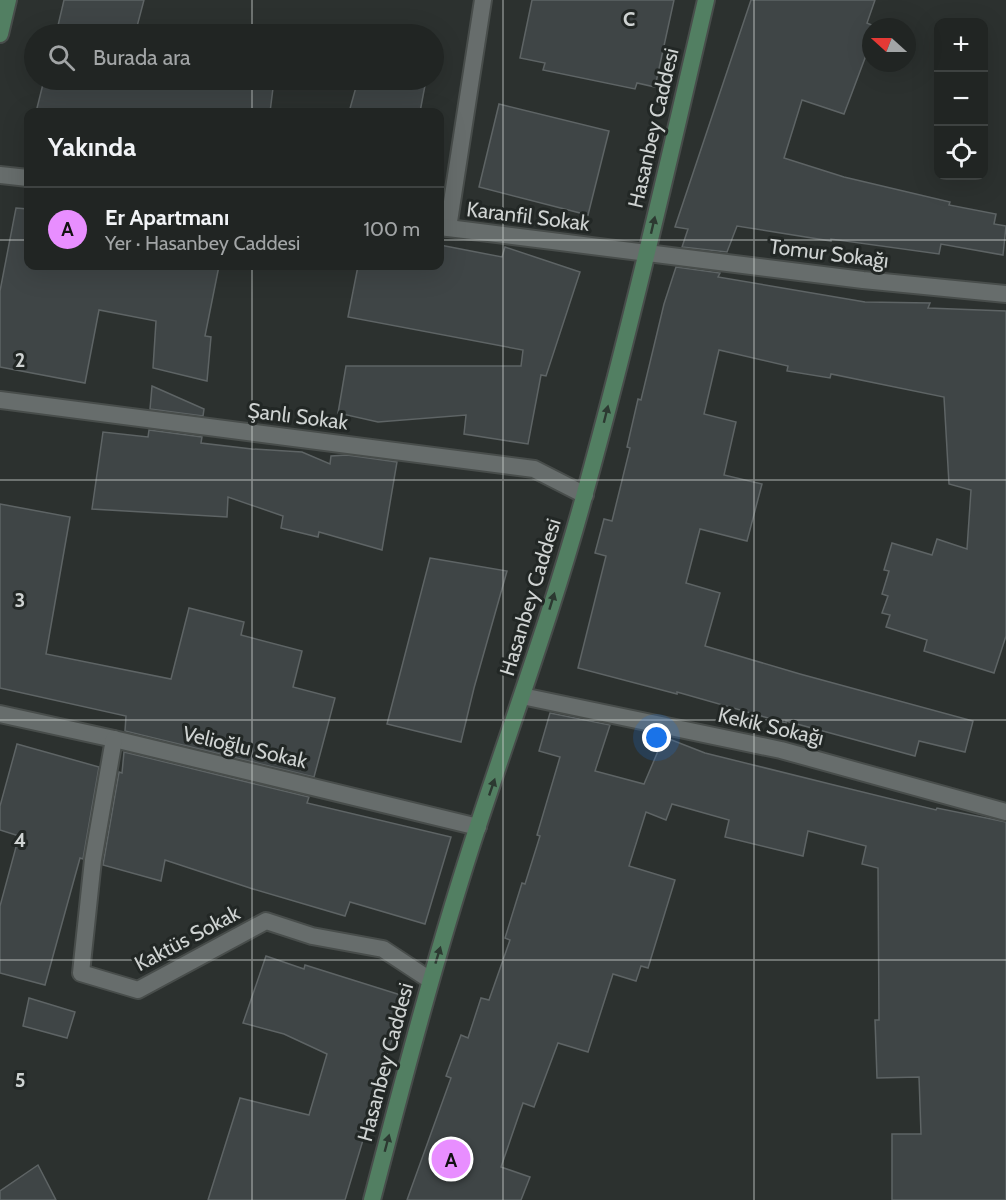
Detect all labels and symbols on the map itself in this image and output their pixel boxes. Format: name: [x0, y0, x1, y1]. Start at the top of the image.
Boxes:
text: C: [623, 7, 635, 31]
north arrow: [862, 18, 916, 72]
street label: Hasanbey Caddesi: [622, 46, 684, 210]
street label: Karanfil Sokak: [465, 196, 592, 236]
one-way arrow: [649, 216, 659, 234]
street label: Tomur Sokağı: [768, 233, 890, 273]
text: 2: [15, 348, 25, 372]
street label: Şanlı Sokak: [246, 397, 350, 435]
one-way arrow: [601, 405, 611, 423]
street label: Hasanbey Caddesi: [494, 515, 566, 679]
text: 3: [15, 588, 25, 612]
one-way arrow: [548, 592, 557, 610]
street label: Kekik Sokağı: [716, 702, 826, 750]
street label: Velioğlu Sokak: [180, 721, 310, 774]
your location: [642, 723, 671, 752]
one-way arrow: [487, 778, 497, 796]
text: 4: [14, 828, 26, 852]
street label: Kaktüs Sokak: [130, 900, 244, 976]
one-way arrow: [434, 946, 443, 964]
street label: Hasanbey Caddesi: [352, 980, 418, 1144]
text: 5: [15, 1068, 25, 1092]
one-way arrow: [383, 1134, 392, 1152]
pin: A: [432, 1136, 470, 1182]

